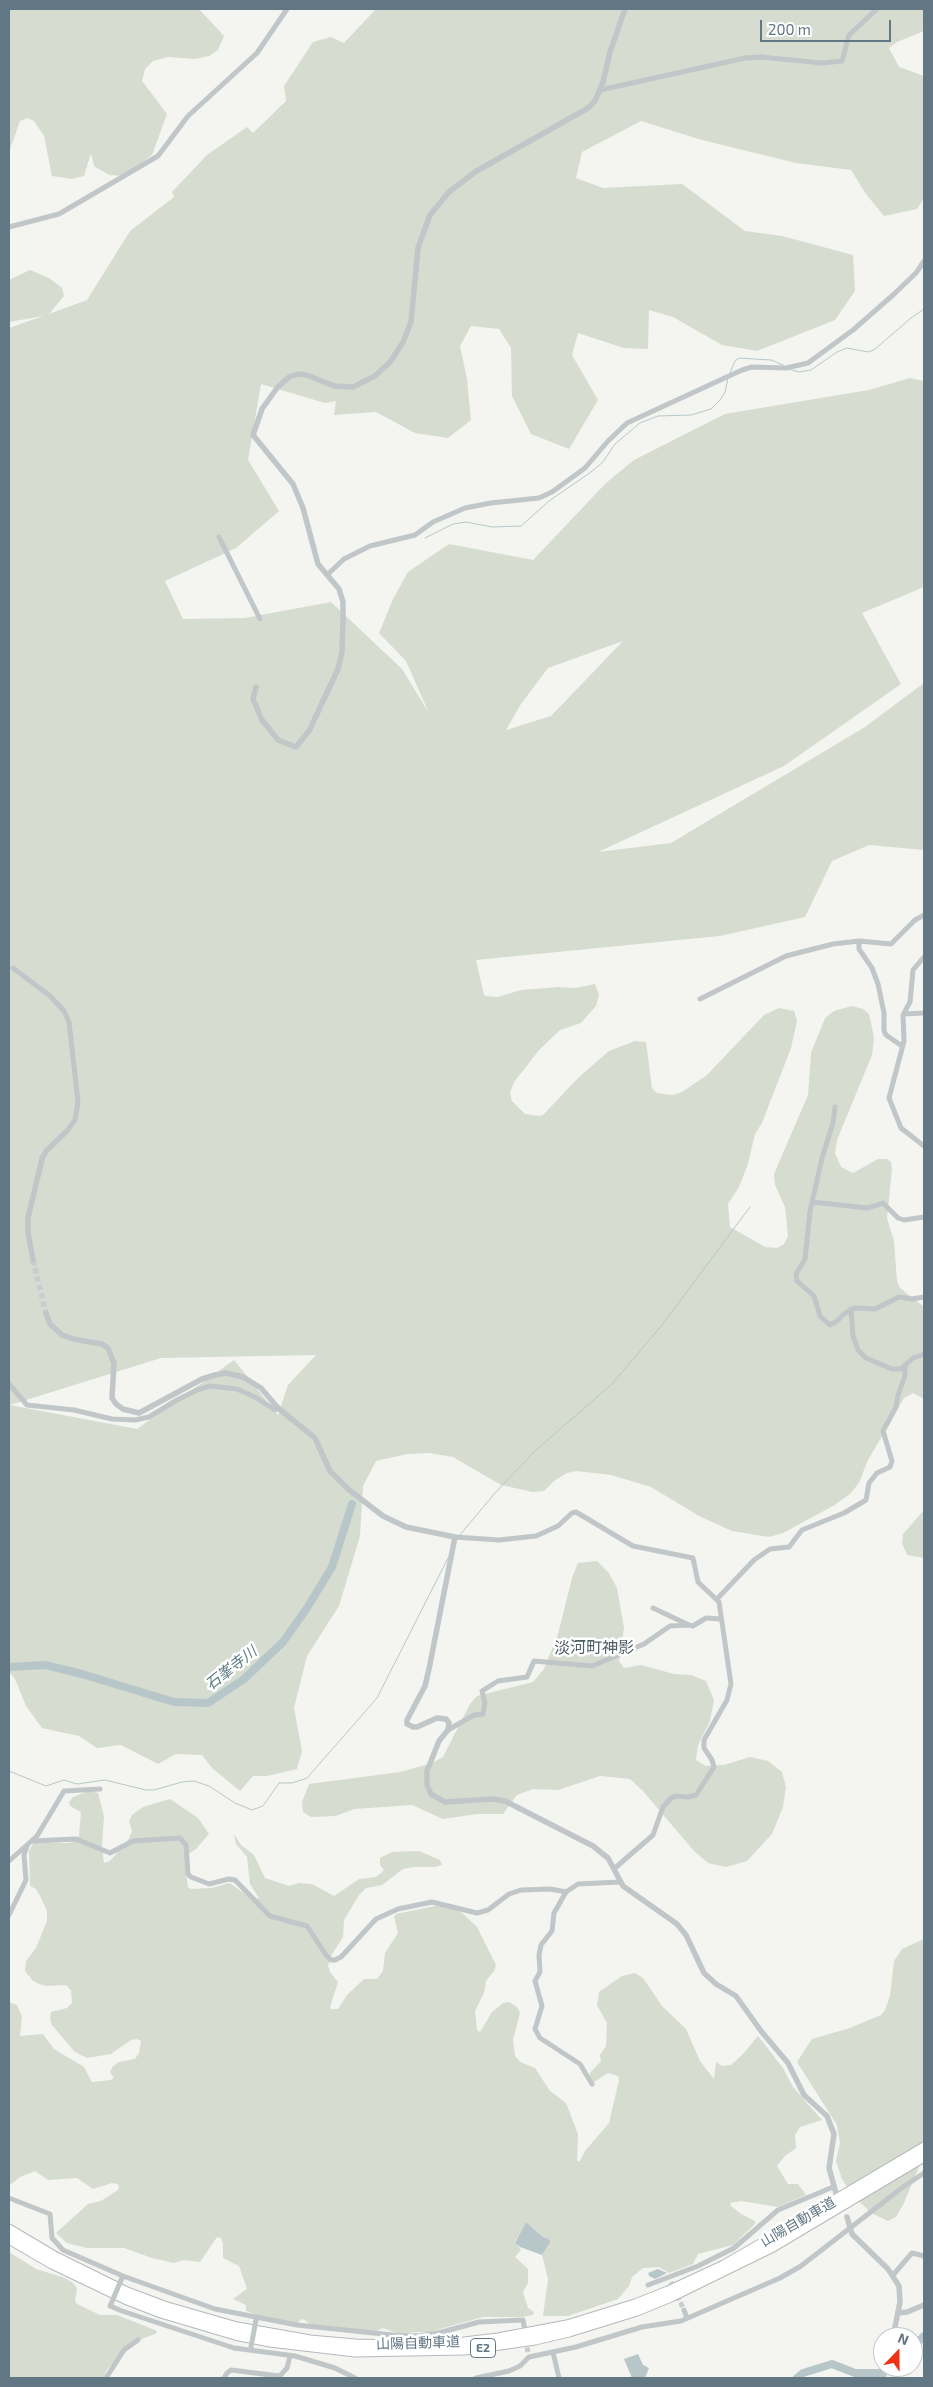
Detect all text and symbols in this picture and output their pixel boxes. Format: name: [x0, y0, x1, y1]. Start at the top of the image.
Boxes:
scale bar: [763, 10, 894, 42]
text: 200 m: [768, 20, 811, 38]
district label: 淡河町神影: [554, 1638, 634, 1658]
water label: 石峯寺川: [202, 1642, 260, 1694]
street label: 山陽自動車道: [757, 2194, 839, 2250]
north arrow: [873, 2327, 923, 2377]
text: N: [896, 2329, 911, 2348]
street label: 山陽自動車道: [376, 2333, 460, 2353]
road number: E2: [470, 2338, 496, 2358]

